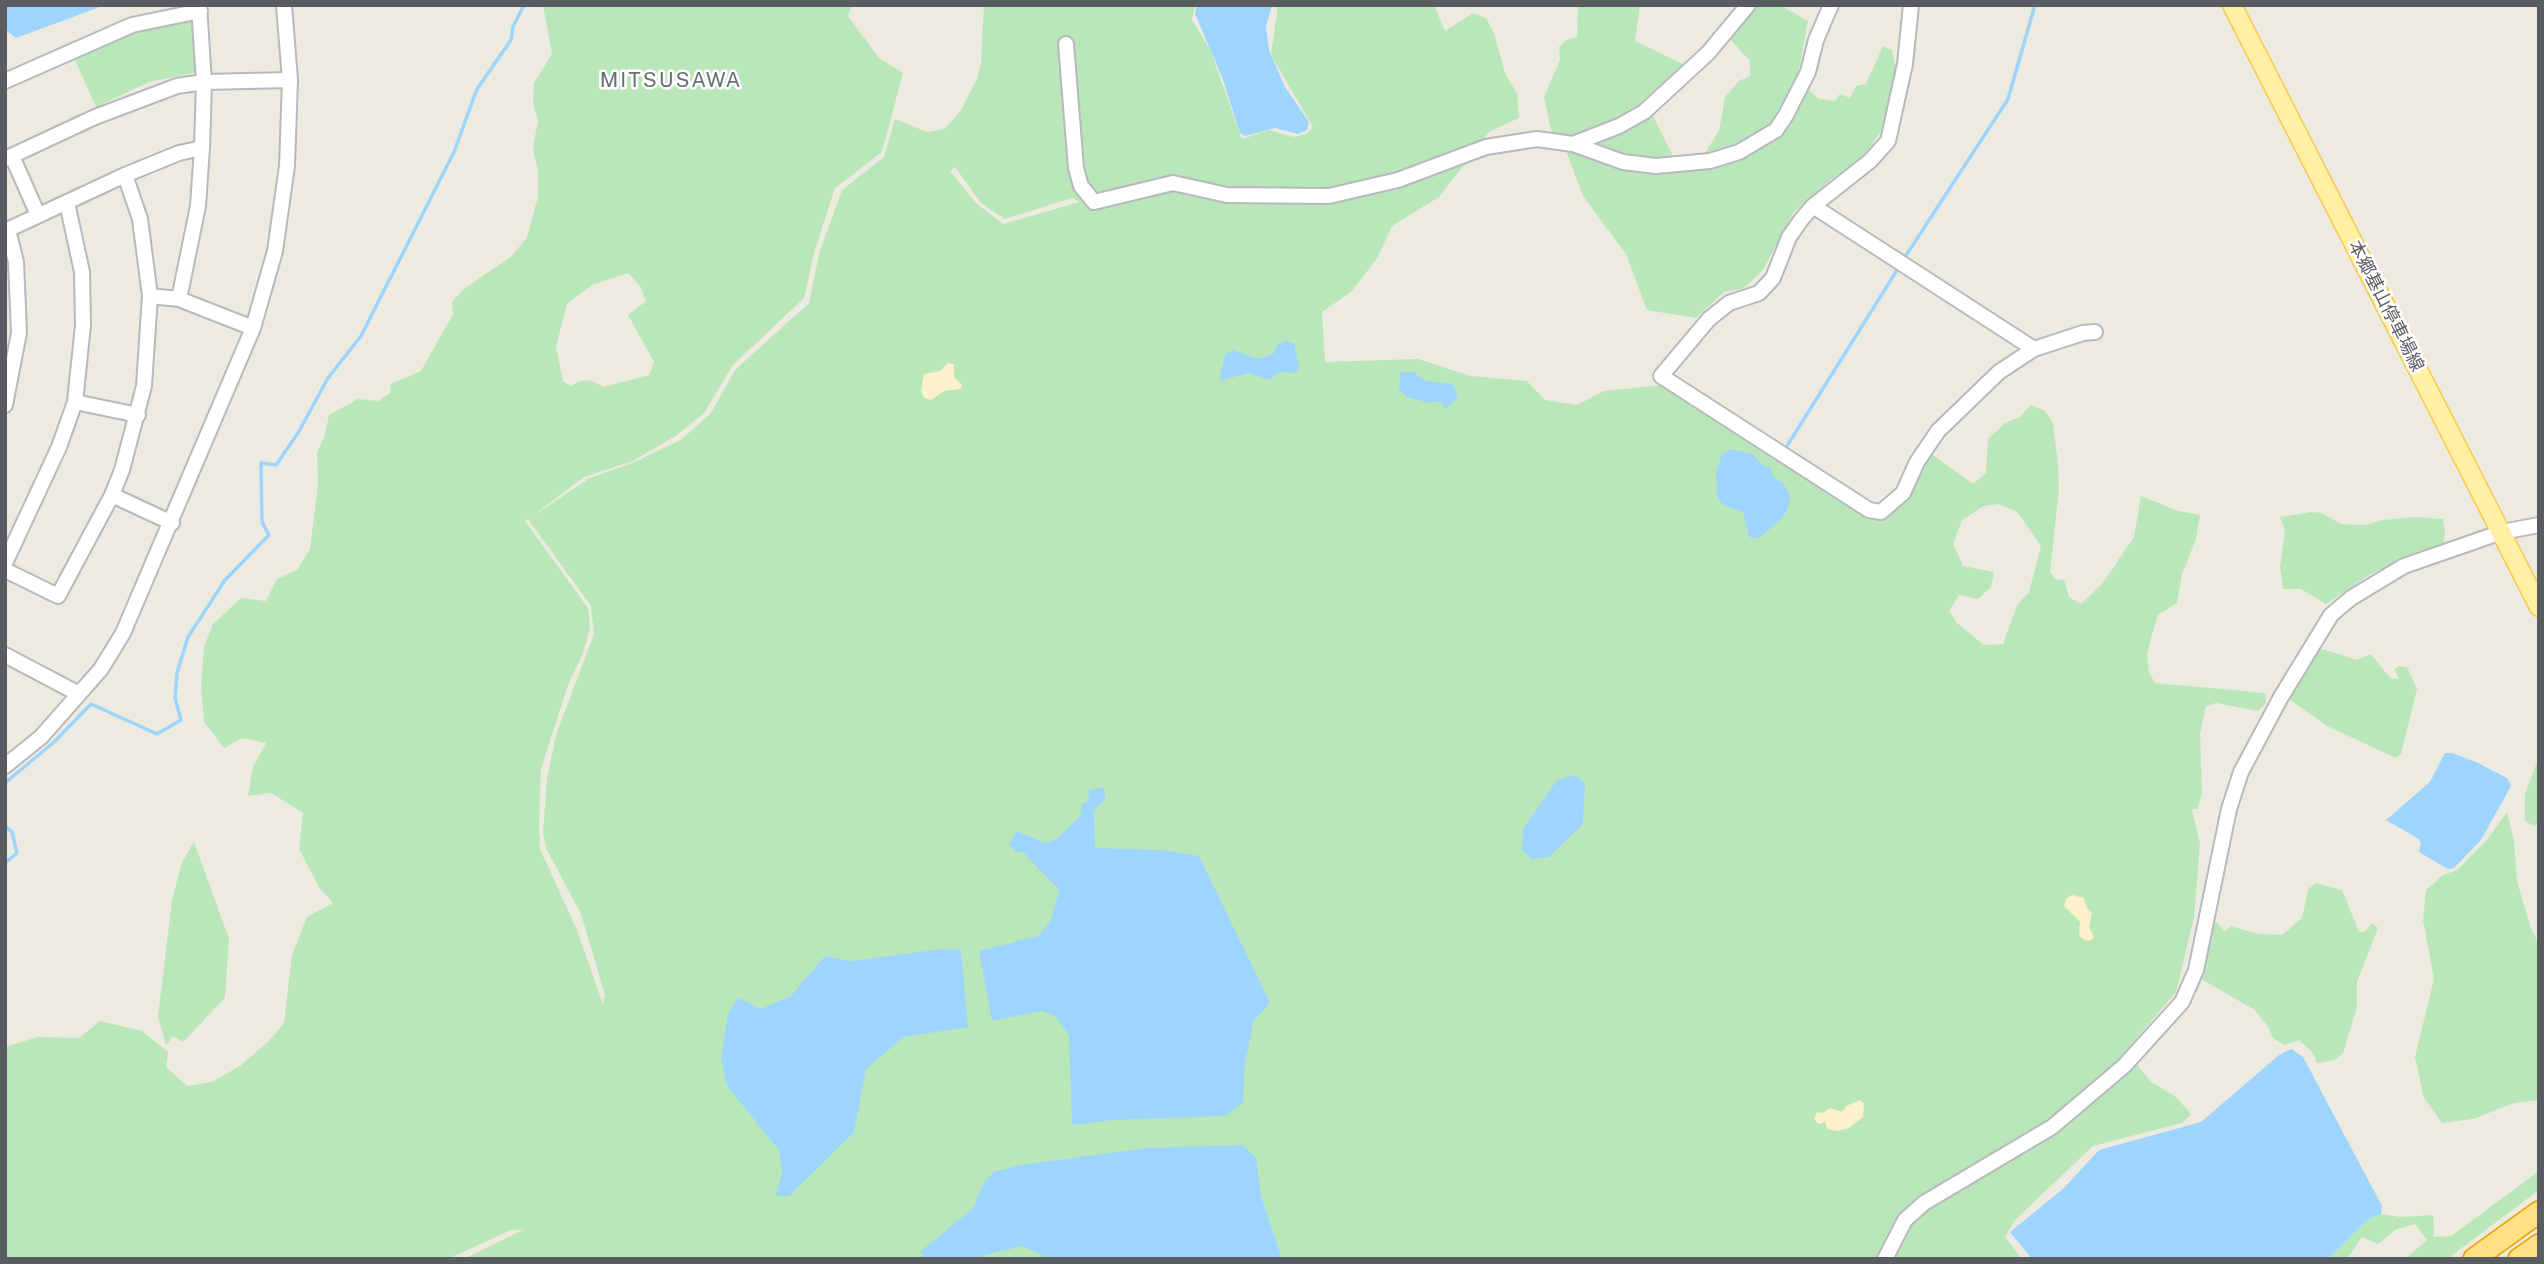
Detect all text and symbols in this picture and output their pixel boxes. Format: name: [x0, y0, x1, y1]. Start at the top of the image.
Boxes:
district label: MITSUSAWA: [601, 68, 741, 94]
street label: 本郷基山停車場線: [2344, 237, 2428, 375]

